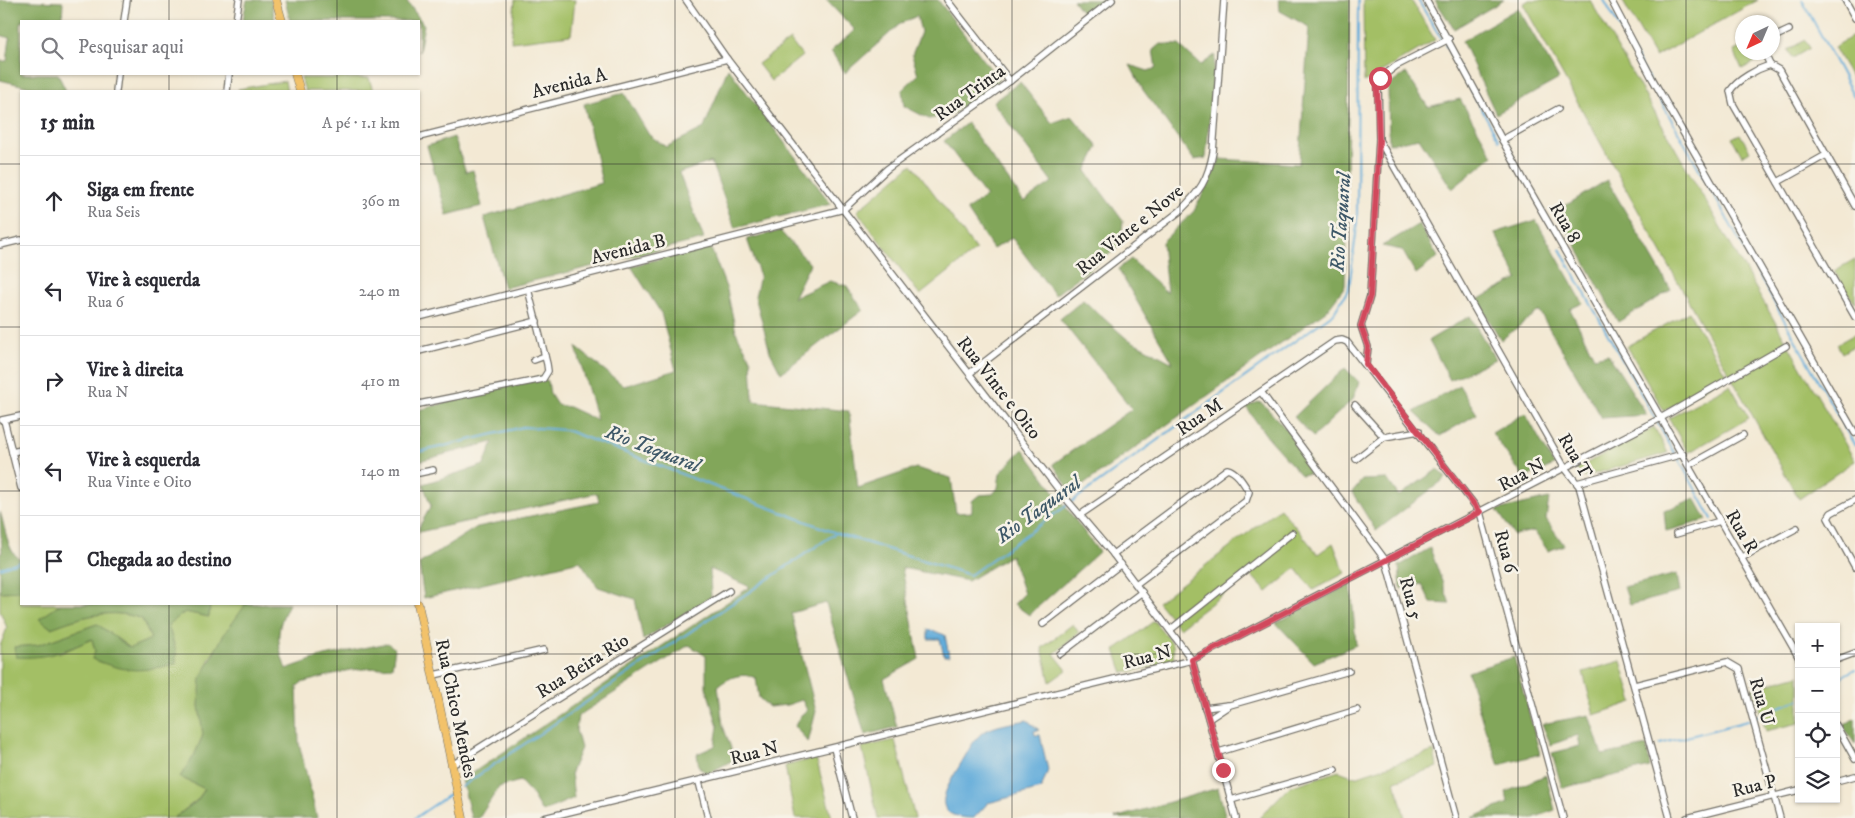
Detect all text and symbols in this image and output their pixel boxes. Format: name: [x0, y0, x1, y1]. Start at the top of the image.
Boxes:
north arrow: [1735, 15, 1780, 60]
search box: [20, 20, 420, 75]
icon: search: [38, 34, 66, 62]
text: Pesquisar aqui: [78, 36, 184, 59]
street label: Rua Trinta: [930, 60, 1010, 127]
street label: Avenida A: [529, 63, 610, 104]
route start: [1369, 67, 1392, 90]
text: 15 min: [40, 110, 95, 136]
text: A pé · 1.1 km: [322, 113, 400, 133]
water label: Rio Taquaral: [1325, 170, 1358, 274]
text: Siga em frente: [87, 179, 194, 202]
street label: Rua Vinte e Nove: [1072, 180, 1188, 280]
icon: ahead: [40, 187, 68, 215]
text: 360 m: [362, 191, 400, 211]
street label: Rua 8: [1544, 198, 1586, 247]
text: Rua Seis: [87, 202, 140, 222]
street label: Avenida B: [589, 229, 668, 270]
text: Vire à esquerda: [87, 269, 200, 292]
icon: left: [40, 277, 68, 305]
text: 240 m: [359, 281, 400, 301]
text: Rua 6: [87, 292, 124, 312]
street label: Rua Vinte e Oito: [952, 332, 1046, 444]
text: Vire à direita: [87, 359, 183, 382]
icon: right: [40, 367, 68, 395]
text: 410 m: [361, 371, 400, 391]
text: Rua N: [87, 382, 129, 402]
street label: Rua M: [1172, 393, 1228, 441]
water label: Rio Taquaral: [601, 420, 705, 480]
street label: Rua T: [1552, 429, 1597, 483]
text: Vire à esquerda: [87, 449, 200, 472]
street label: Rua N: [1494, 454, 1549, 497]
icon: left: [40, 457, 68, 485]
text: 140 m: [361, 461, 400, 481]
water label: Rio Taquaral: [991, 470, 1088, 550]
text: Rua Vinte e Oito: [87, 472, 192, 492]
street label: Rua R: [1720, 506, 1763, 558]
street label: Rua 6: [1489, 527, 1523, 577]
icon: arrive: [40, 547, 68, 575]
text: Chegada ao destino: [87, 549, 232, 572]
street label: Rua 5: [1394, 574, 1427, 623]
map controls: [1795, 623, 1840, 803]
button: +: [1795, 623, 1840, 668]
street label: Rua Beira Rio: [532, 629, 633, 704]
street label: Rua Chico Mendes: [430, 637, 481, 780]
street label: Rua N: [1121, 640, 1174, 675]
button: −: [1795, 668, 1840, 713]
street label: Rua U: [1744, 675, 1779, 728]
button: locate: [1795, 713, 1840, 758]
street label: Rua N: [728, 736, 781, 771]
button: layers: [1795, 758, 1840, 803]
route end: [1212, 759, 1235, 782]
street label: Rua P: [1730, 770, 1779, 803]

